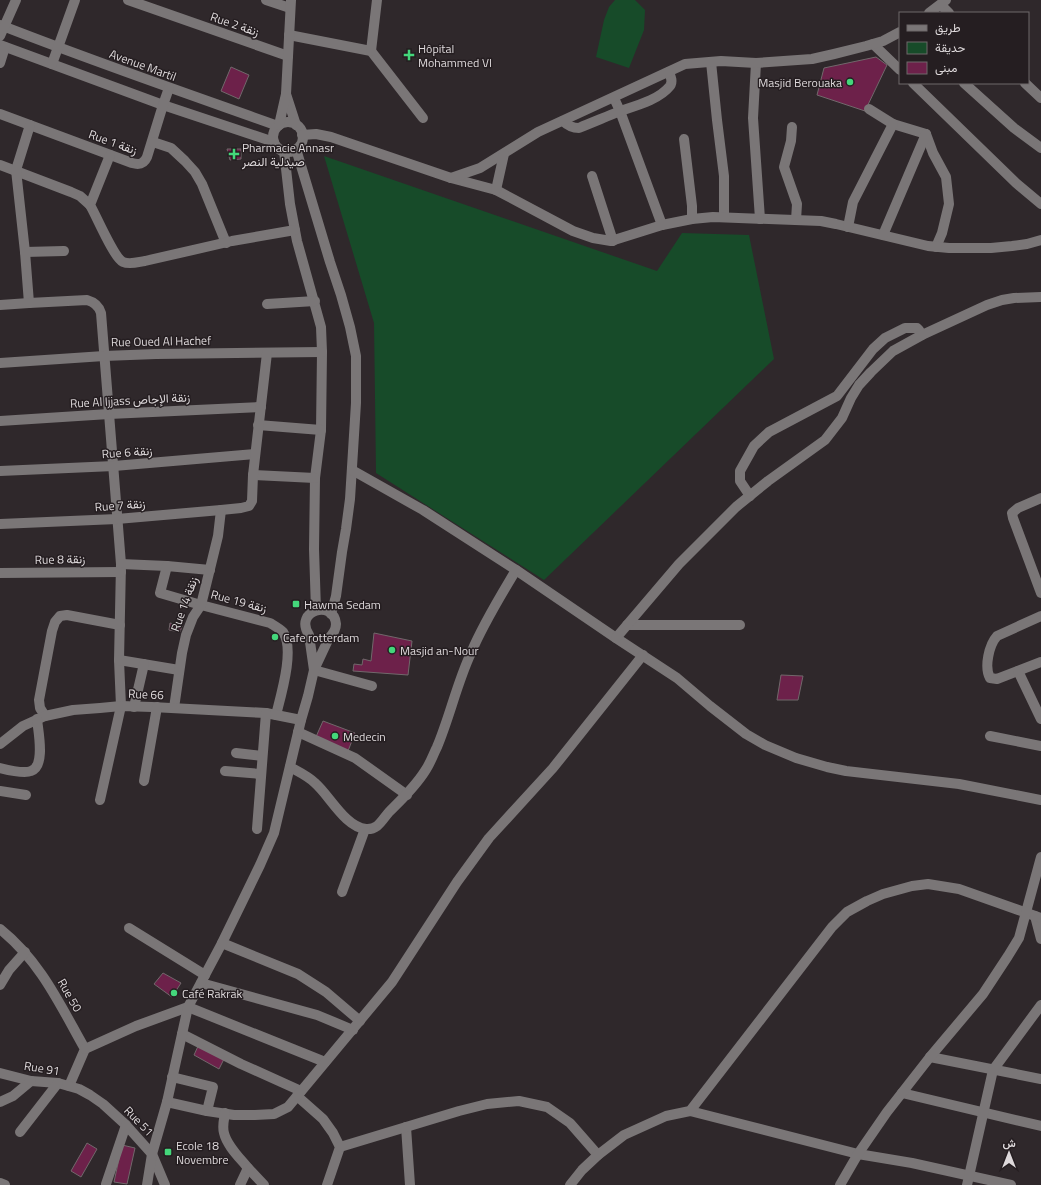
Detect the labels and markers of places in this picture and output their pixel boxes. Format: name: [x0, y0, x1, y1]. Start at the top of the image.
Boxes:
place label: Hôpital Mohammed VI: [418, 39, 492, 72]
marker: Hôpital Mohammed VI: [403, 49, 415, 61]
place label: Masjid Berouaka: [758, 73, 842, 92]
marker: Masjid Berouaka: [845, 77, 855, 87]
place label: Pharmacie Annasr صيدلية النصر: [241, 138, 334, 171]
marker: Pharmacie Annasr صيدلية النصر: [229, 149, 239, 159]
place label: Hawma Sedam: [304, 595, 381, 614]
marker: Hawma Sedam: [291, 599, 301, 609]
place label: Cafe rotterdam: [283, 628, 359, 647]
marker: Cafe rotterdam: [270, 632, 280, 642]
place label: Masjid an-Nour: [400, 641, 479, 660]
marker: Masjid an-Nour: [387, 645, 397, 655]
place label: Medecin: [343, 727, 386, 746]
marker: Medecin: [330, 731, 340, 741]
place label: Café Rakrak: [182, 984, 242, 1003]
marker: Café Rakrak: [169, 988, 179, 998]
place label: Ecole 18 Novembre: [176, 1136, 228, 1169]
marker: Ecole 18 Novembre: [163, 1147, 173, 1157]

